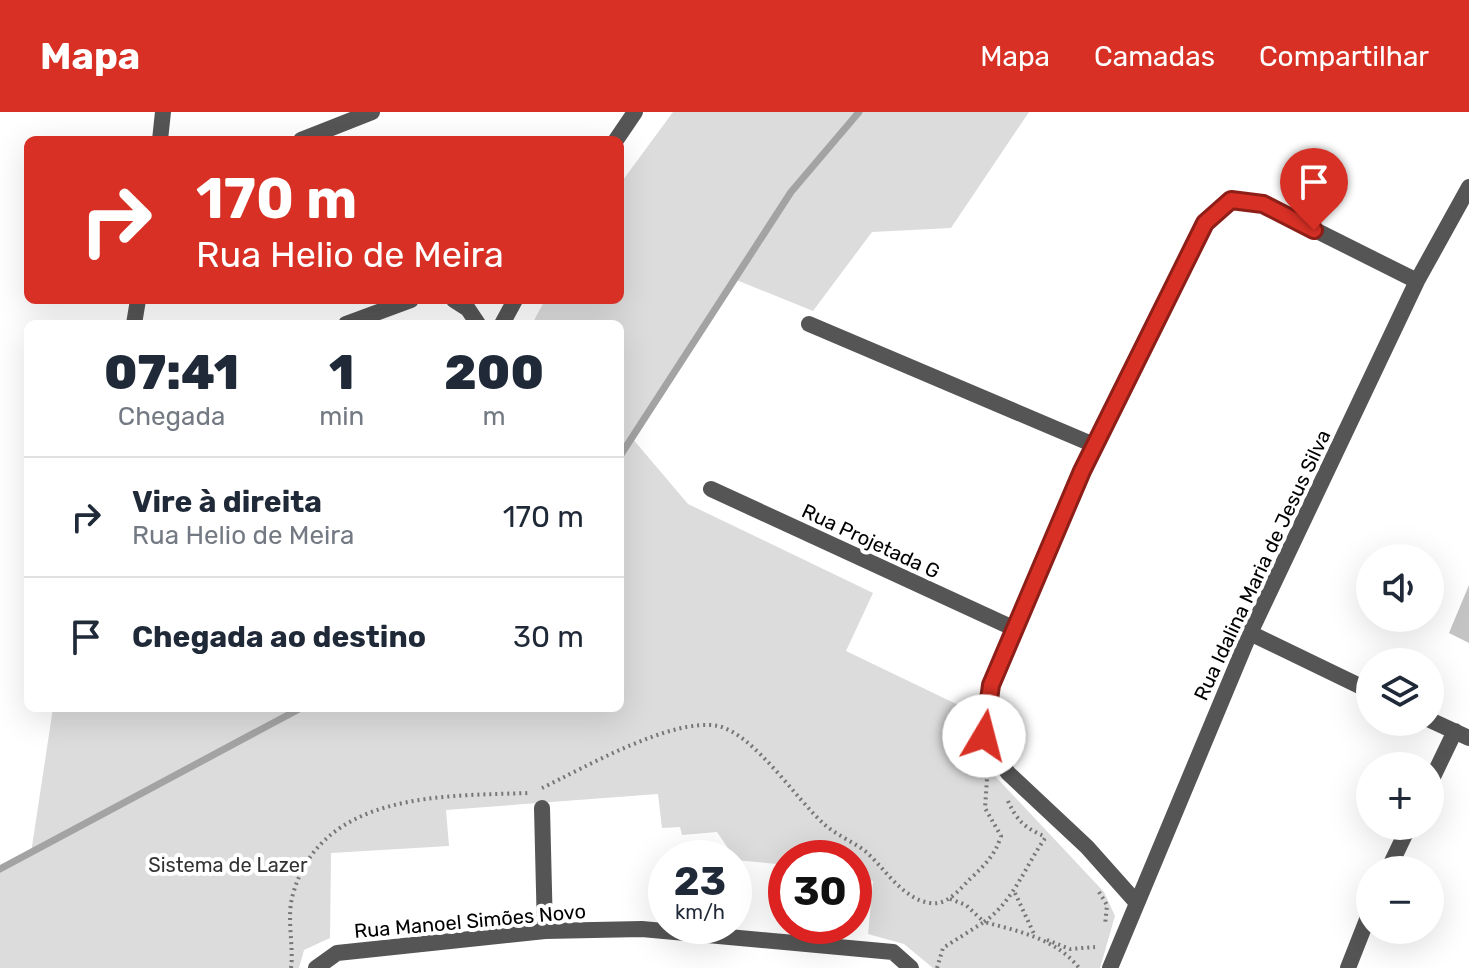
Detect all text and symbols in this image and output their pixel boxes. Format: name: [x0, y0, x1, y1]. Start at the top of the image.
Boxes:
text: Mapa: [40, 33, 140, 79]
text: Mapa: [980, 40, 1050, 73]
text: Camadas: [1094, 40, 1215, 73]
text: Compartilhar: [1259, 40, 1429, 73]
pin: [1280, 148, 1348, 230]
icon: arrive: [1292, 160, 1336, 204]
text: 170 m: [196, 166, 357, 232]
icon: right: [64, 168, 168, 272]
text: Rua Helio de Meira: [196, 233, 504, 276]
text: 07:41: [104, 344, 239, 401]
text: 1: [329, 344, 354, 401]
text: 200: [444, 344, 544, 401]
text: Chegada: [118, 401, 225, 432]
text: min: [319, 401, 364, 432]
text: m: [483, 401, 506, 432]
street label: Rua Idalina Maria de Jesus Silva: [1189, 426, 1335, 704]
text: Vire à direita: [132, 484, 322, 520]
icon: right: [64, 495, 108, 539]
text: 170 m: [503, 499, 584, 535]
street label: Rua Projetada G: [798, 499, 944, 583]
text: Rua Helio de Meira: [132, 520, 354, 551]
map controls: [1356, 544, 1444, 944]
button: sound: [1356, 544, 1444, 632]
icon: arrive: [64, 615, 108, 659]
text: Chegada ao destino: [132, 619, 426, 655]
text: 30 m: [513, 619, 584, 655]
button: layers: [1356, 648, 1444, 736]
position arrow: [942, 694, 1026, 778]
button: +: [1356, 752, 1444, 840]
speed limit sign: 30: [768, 840, 872, 944]
park label: Sistema de Lazer: [148, 853, 308, 877]
button: −: [1356, 856, 1444, 944]
text: 23: [674, 858, 726, 905]
street label: Rua Manoel Simões Novo: [353, 899, 587, 943]
text: km/h: [675, 900, 725, 924]

